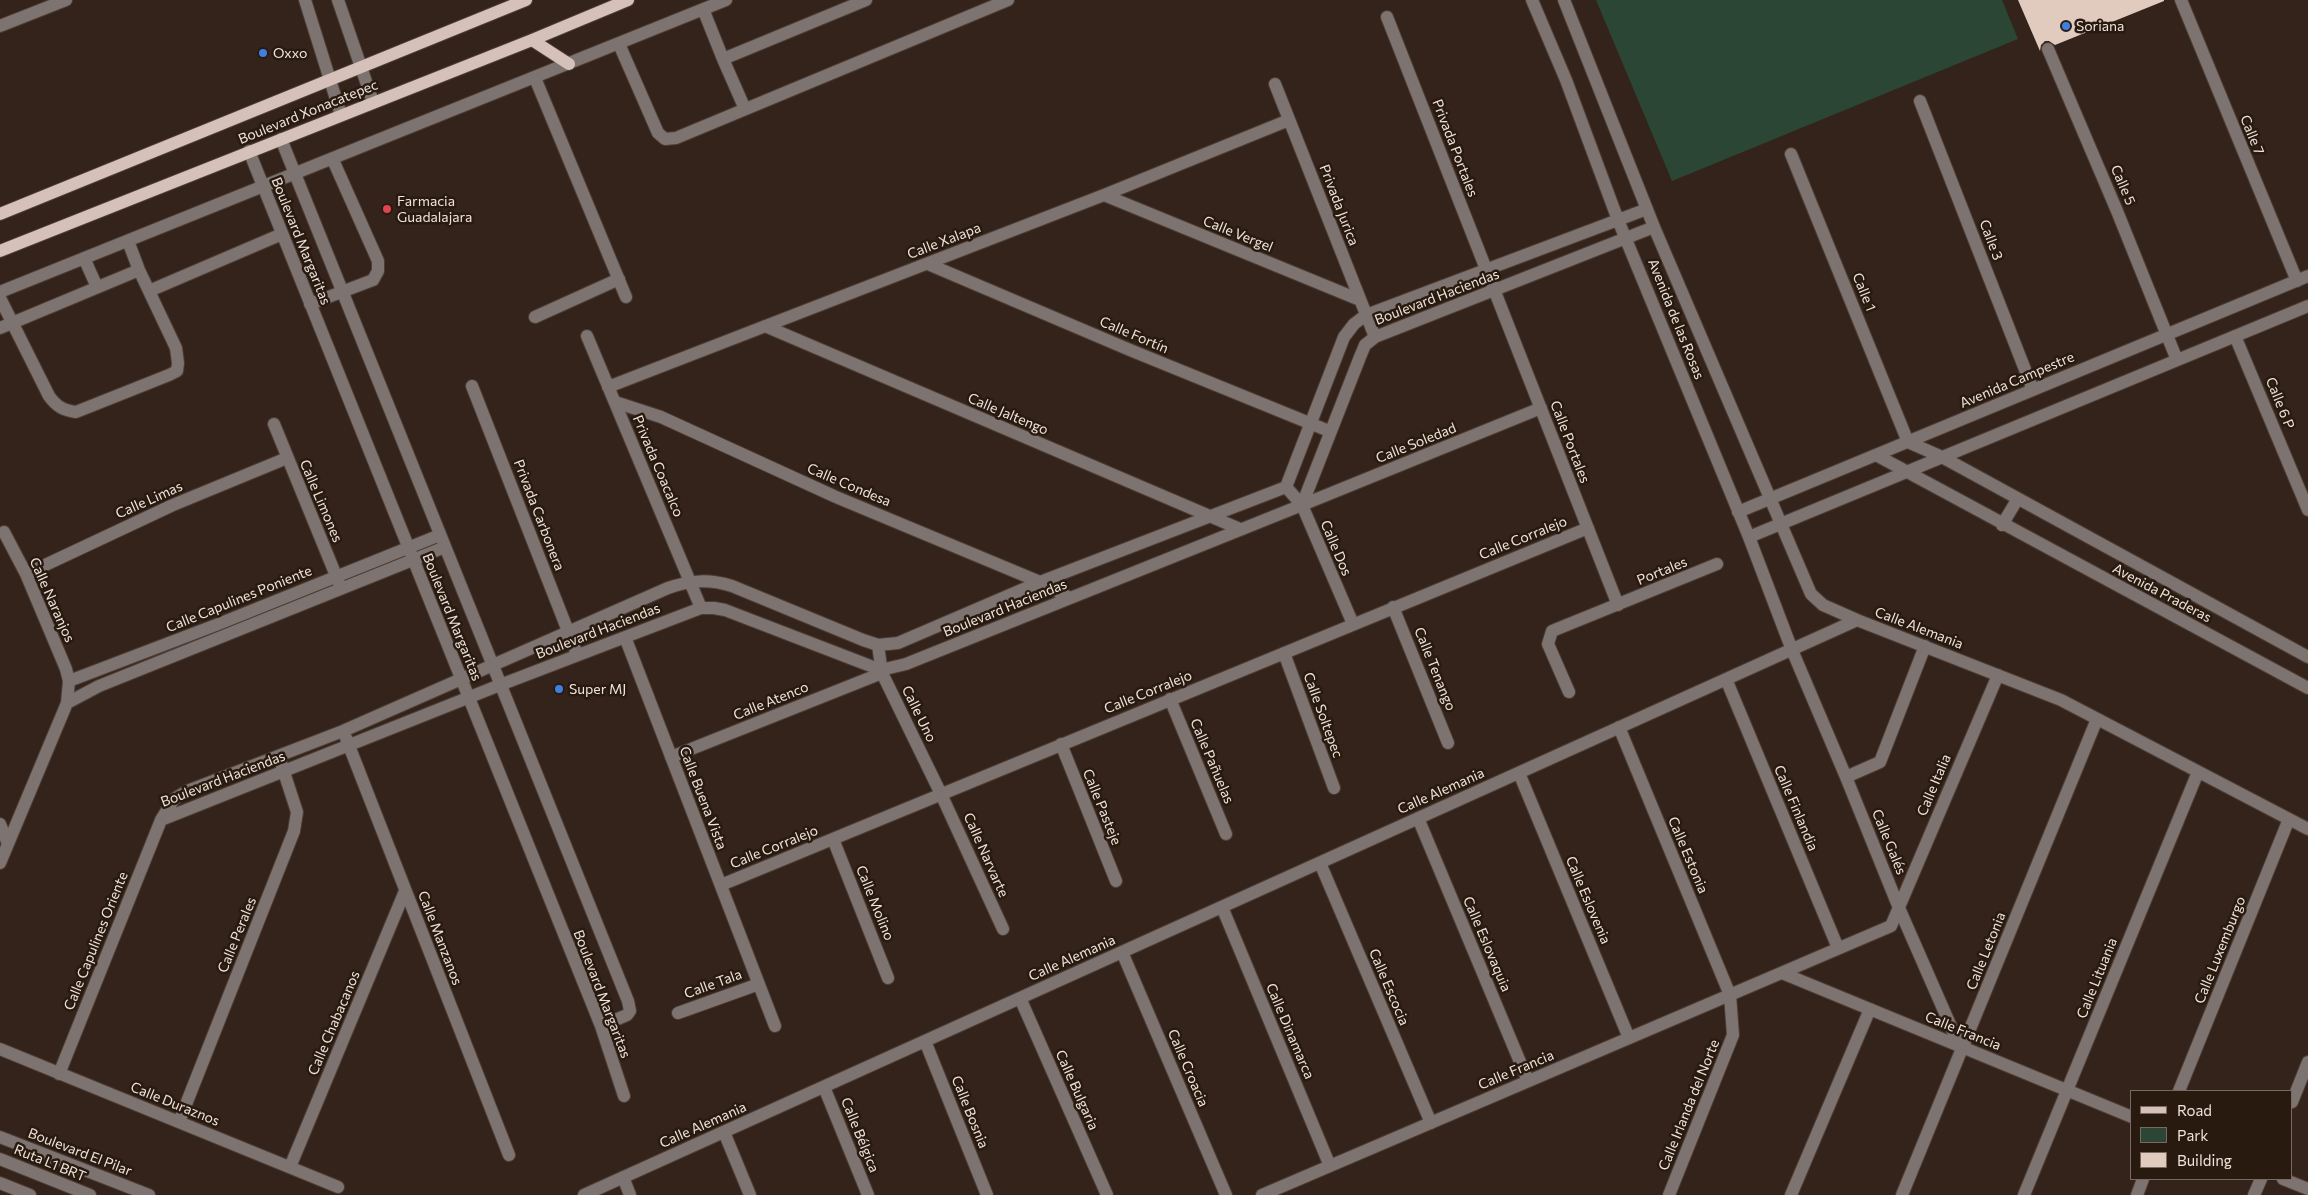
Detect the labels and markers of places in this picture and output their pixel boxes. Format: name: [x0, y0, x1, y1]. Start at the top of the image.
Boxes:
place label: Soriana: [2076, 18, 2124, 34]
marker: Soriana: [2060, 20, 2072, 32]
place label: Oxxo: [273, 45, 307, 61]
marker: Oxxo: [257, 47, 269, 59]
place label: Farmacia Guadalajara: [397, 193, 472, 226]
marker: Farmacia Guadalajara: [381, 203, 393, 215]
place label: Super MJ: [569, 681, 626, 697]
marker: Super MJ: [553, 683, 565, 695]

